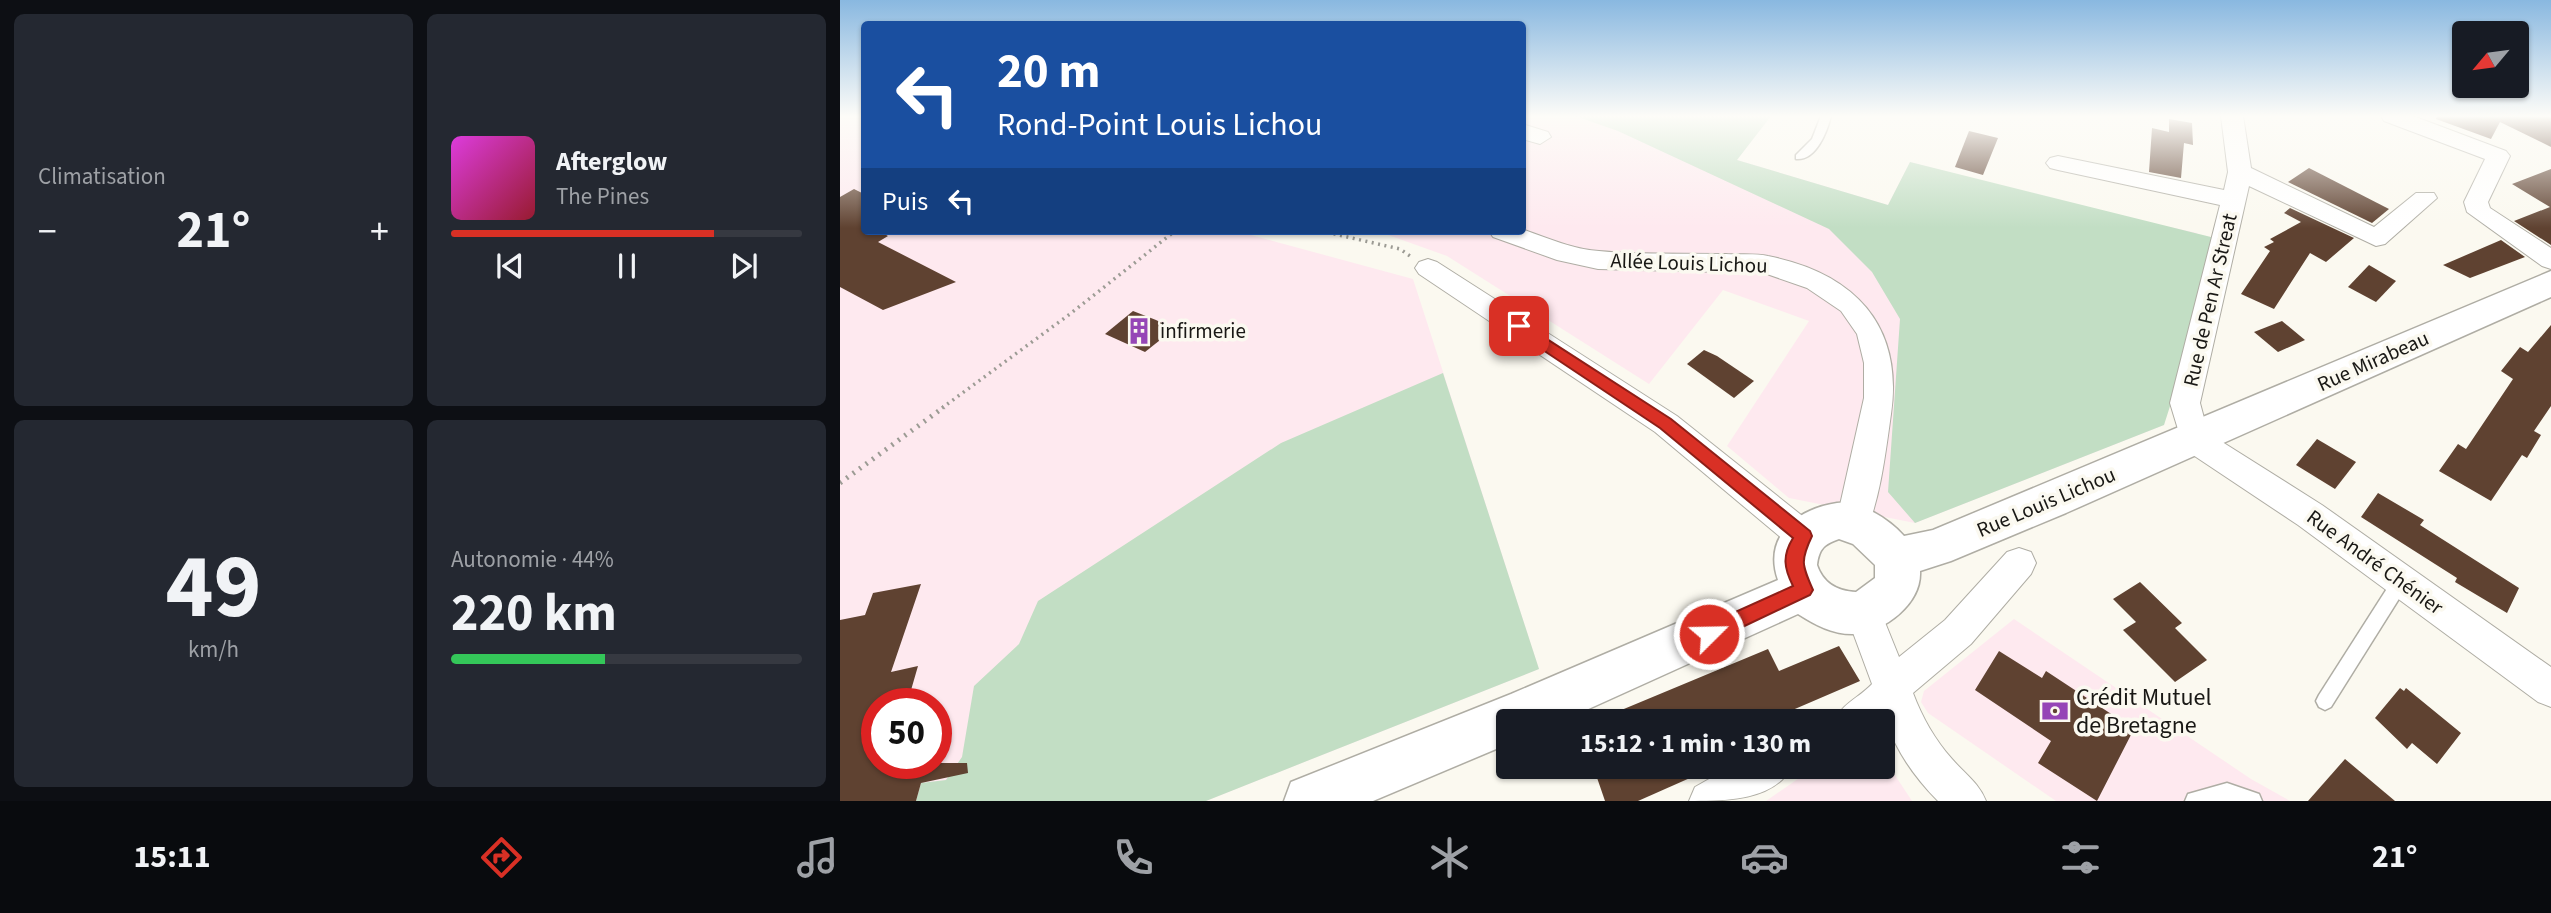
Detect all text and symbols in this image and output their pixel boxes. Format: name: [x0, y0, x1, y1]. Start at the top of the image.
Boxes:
north arrow: [2452, 21, 2529, 98]
map controls: [2452, 21, 2529, 98]
text: 20 m: [997, 37, 1101, 107]
icon: left: [882, 49, 973, 140]
text: Rond-Point Louis Lichou: [997, 102, 1323, 148]
text: Afterglow: [556, 143, 667, 180]
text: Climatisation: [38, 160, 166, 193]
text: The Pines: [556, 180, 649, 213]
icon: left: [942, 182, 980, 220]
text: Puis: [882, 183, 928, 220]
text: 21°: [177, 194, 250, 268]
text: −: [38, 205, 57, 259]
text: +: [370, 205, 389, 259]
street label: Rue de Pen Ar Streat: [2175, 210, 2245, 390]
street label: Allée Louis Lichou: [1610, 245, 1768, 281]
icon: previous: [491, 247, 529, 285]
icon: pause: [608, 247, 646, 285]
icon: next: [725, 247, 763, 285]
pin: [1489, 296, 1549, 356]
icon: arrive: [1500, 307, 1538, 345]
building icon: infirmerie: [1124, 316, 1154, 346]
place label: infirmerie: [1160, 316, 1246, 346]
street label: Rue Mirabeau: [2312, 323, 2434, 399]
street label: Rue Louis Lichou: [1972, 459, 2120, 545]
street label: Rue André Chénier: [2300, 502, 2450, 622]
text: 49: [165, 523, 262, 652]
text: Autonomie · 44%: [451, 543, 614, 576]
text: 220 km: [451, 577, 617, 651]
position arrow: [1672, 597, 1746, 671]
text: km/h: [188, 633, 239, 666]
place label: Crédit Mutuel de Bretagne: [2076, 680, 2212, 743]
speed limit sign: 50: [861, 688, 952, 779]
bank icon: Crédit Mutuel de Bretagne: [2040, 696, 2070, 726]
text: 15:12 · 1 min · 130 m: [1580, 725, 1811, 762]
icon: directions: [477, 833, 526, 882]
icon: music: [793, 833, 842, 882]
icon: phone: [1109, 833, 1158, 882]
icon: climate: [1425, 833, 1474, 882]
icon: car: [1740, 833, 1789, 882]
icon: filters: [2056, 833, 2105, 882]
text: 15:11: [133, 834, 211, 880]
text: 21°: [2372, 834, 2418, 880]

